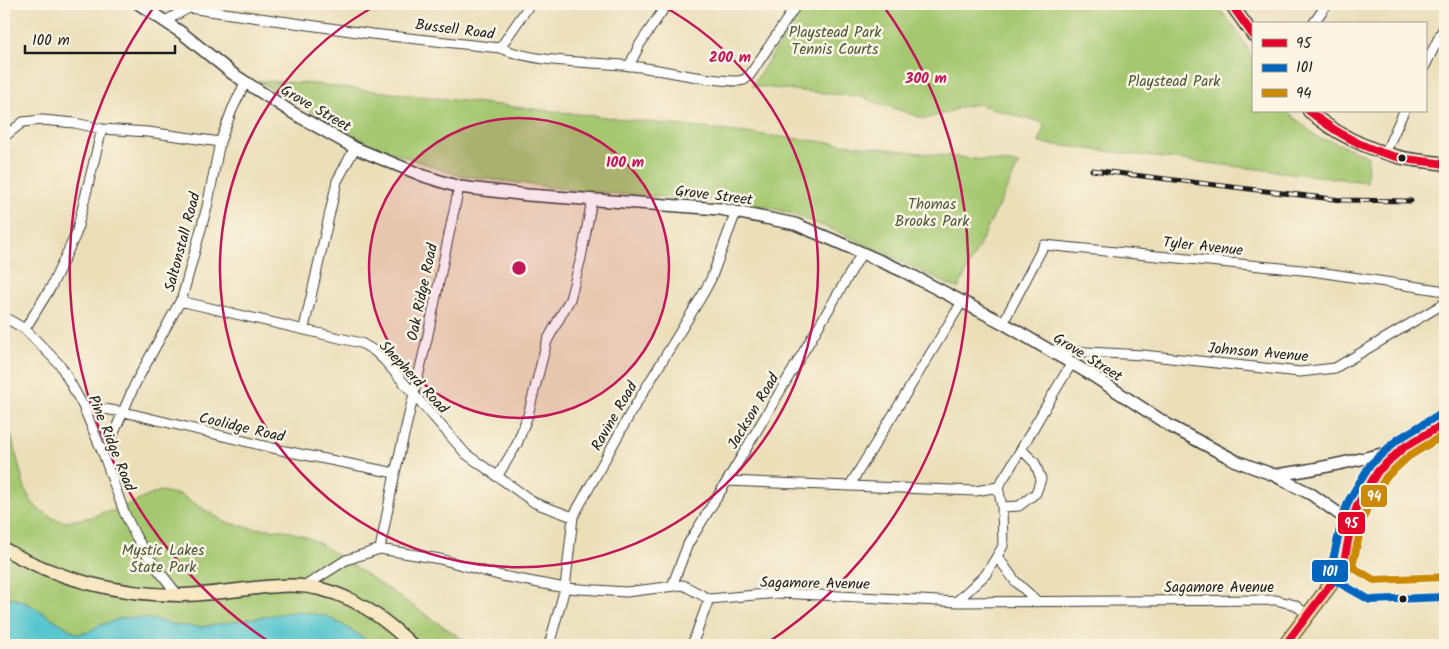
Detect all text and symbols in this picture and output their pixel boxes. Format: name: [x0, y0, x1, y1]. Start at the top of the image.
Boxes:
street label: Bussell Road: [414, 13, 496, 47]
park label: Playstead Park Tennis Courts: [789, 21, 882, 62]
scale bar: [25, 22, 175, 54]
legend: [1252, 22, 1426, 112]
text: 100 m: [32, 29, 70, 53]
text: 95: [1296, 32, 1312, 56]
text: 200 m: [709, 46, 751, 70]
text: 101: [1296, 56, 1313, 80]
text: 300 m: [904, 67, 947, 91]
park label: Playstead Park: [1128, 70, 1221, 94]
street label: Grove Street: [276, 79, 355, 139]
text: 94: [1296, 82, 1312, 106]
text: 100 m: [606, 151, 644, 175]
unlabelled marker: [1397, 153, 1407, 163]
street label: Grove Street: [674, 179, 754, 213]
street label: Saltonstall Road: [158, 189, 208, 295]
park label: Thomas Brooks Park: [895, 193, 970, 234]
street label: Tyler Avenue: [1162, 231, 1244, 263]
street label: Oak Ridge Road: [401, 241, 445, 343]
centre of rings: [510, 259, 528, 277]
street label: Grove Street: [1048, 327, 1127, 389]
street label: Shepherd Road: [373, 335, 454, 420]
street label: Johnson Avenue: [1206, 337, 1310, 369]
street label: Jackson Road: [722, 368, 786, 454]
street label: Ravine Road: [585, 377, 645, 456]
street label: Pine Ridge Road: [81, 391, 142, 496]
street label: Coolidge Road: [197, 406, 287, 450]
line badge: 94: [1360, 484, 1388, 508]
text: 94: [1367, 486, 1382, 508]
line badge: 95: [1337, 511, 1366, 535]
text: 95: [1344, 513, 1360, 535]
park label: Mystic Lakes State Park: [122, 539, 205, 580]
line badge: 101: [1311, 559, 1349, 583]
text: 101: [1322, 561, 1339, 583]
street label: Sagamore Avenue: [760, 571, 870, 597]
street label: Sagamore Avenue: [1164, 576, 1274, 600]
unlabelled marker: [1398, 594, 1408, 604]

